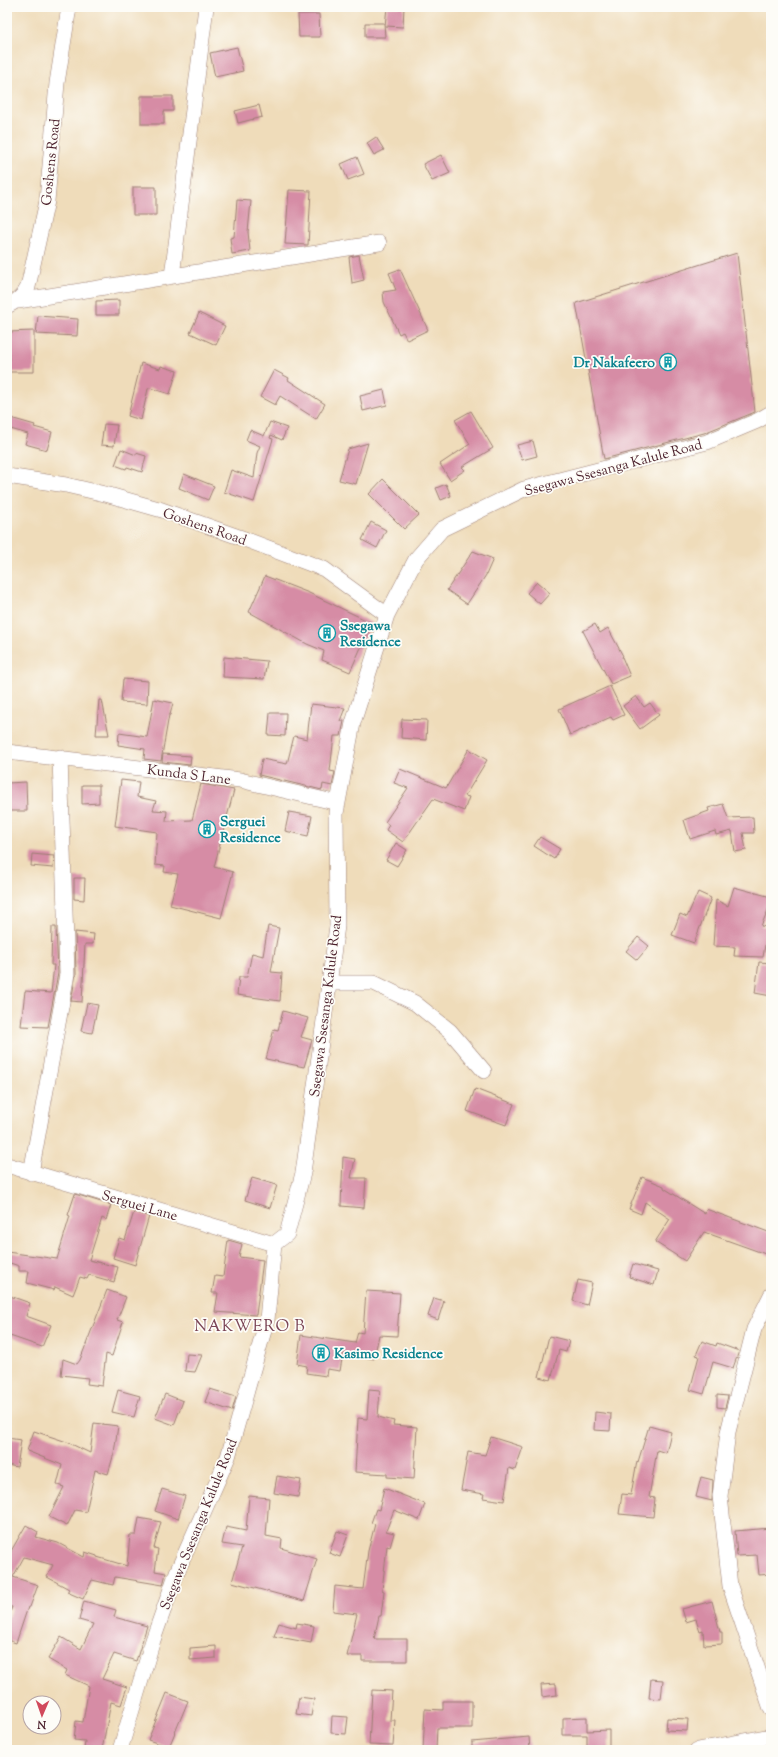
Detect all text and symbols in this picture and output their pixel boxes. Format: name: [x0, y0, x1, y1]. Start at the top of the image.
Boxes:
street label: Goshens Road: [37, 118, 67, 207]
building icon: Dr Nakafeero: [658, 352, 678, 372]
place label: Dr Nakafeero: [574, 354, 655, 374]
street label: Ssegawa Ssesanga Kalule Road: [522, 436, 705, 502]
street label: Goshens Road: [160, 504, 249, 552]
place label: Ssegawa Residence: [340, 617, 401, 653]
building icon: Ssegawa Residence: [317, 623, 337, 643]
street label: Kunda S Lane: [146, 761, 232, 791]
place label: Serguei Residence: [220, 813, 281, 849]
building icon: Serguei Residence: [197, 819, 217, 839]
street label: Ssegawa Ssesanga Kalule Road: [306, 914, 348, 1098]
street label: Serguei Lane: [99, 1187, 180, 1227]
district label: NAKWERO B: [194, 1316, 306, 1339]
building icon: Kasimo Residence: [311, 1343, 331, 1363]
place label: Kasimo Residence: [334, 1345, 443, 1365]
street label: Ssegawa Ssesanga Kalule Road: [156, 1436, 243, 1613]
north arrow: [22, 1695, 62, 1735]
text: N: [37, 1716, 47, 1732]

